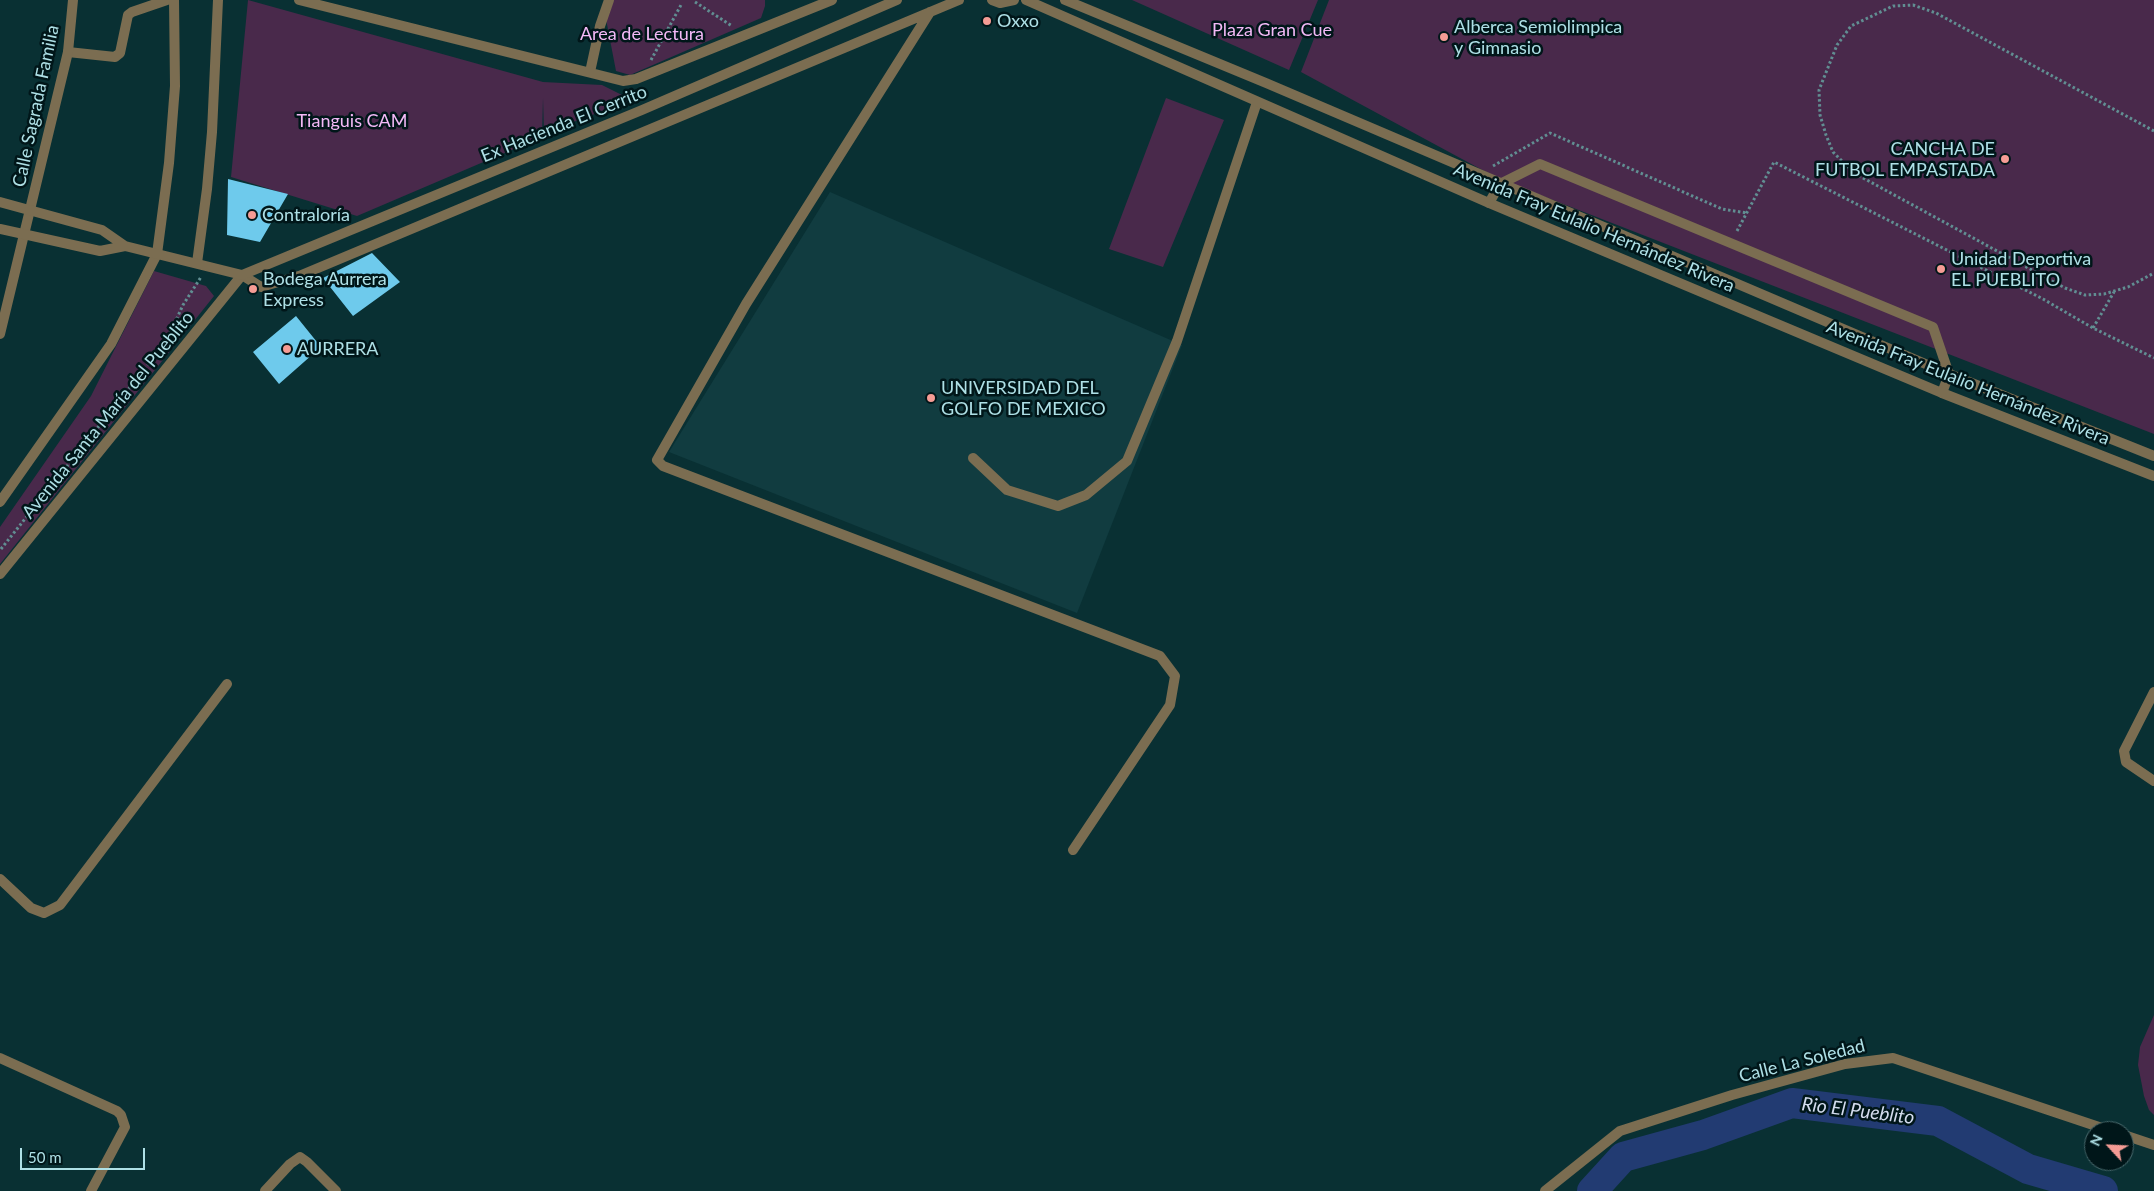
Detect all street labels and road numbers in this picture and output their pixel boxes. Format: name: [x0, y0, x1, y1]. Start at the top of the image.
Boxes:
street label: Calle Sagrada Familia: [8, 23, 64, 189]
street label: Ex Hacienda El Cerrito: [478, 81, 650, 167]
street label: Avenida Fray Eulalio Hernández Rivera: [1450, 159, 1738, 297]
street label: Avenida Santa María del Pueblito: [18, 307, 198, 523]
street label: Avenida Fray Eulalio Hernández Rivera: [1823, 316, 2113, 450]
street label: Calle La Soledad: [1737, 1035, 1867, 1087]

